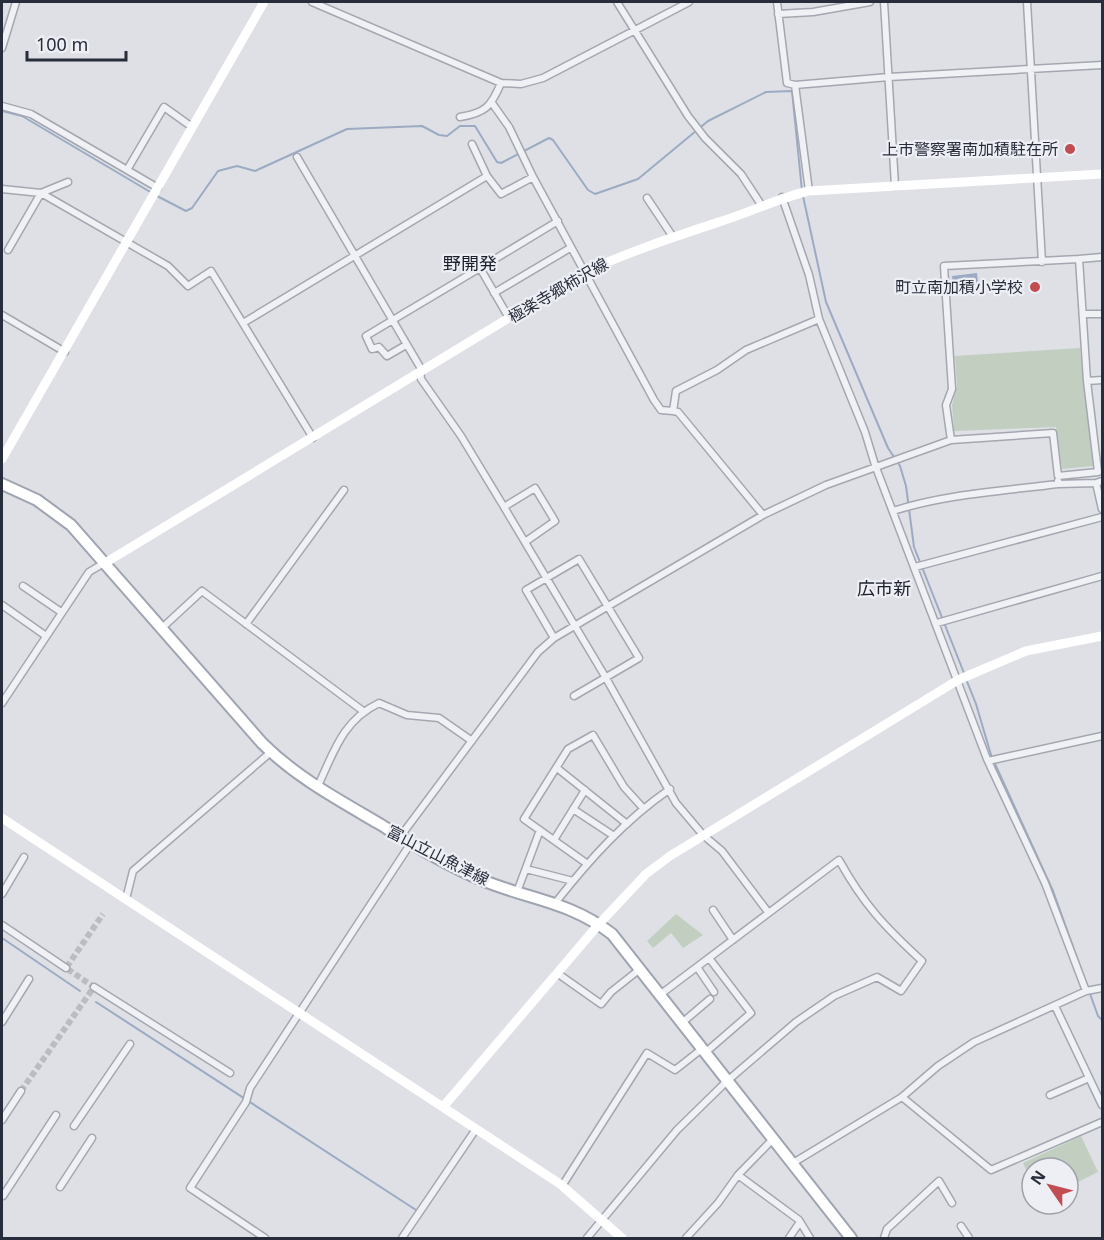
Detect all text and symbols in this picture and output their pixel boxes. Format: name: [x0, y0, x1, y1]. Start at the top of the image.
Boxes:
scale bar: [27, 24, 126, 62]
text: 100 m: [36, 32, 88, 56]
place label: 上市警察署南加積駐在所: [882, 138, 1058, 160]
marker: 上市警察署南加積駐在所: [1063, 142, 1077, 156]
district label: 野開発: [443, 251, 497, 275]
street label: 極楽寺郷柿沢線: [504, 252, 612, 328]
place label: 町立南加積小学校: [895, 276, 1023, 298]
marker: 町立南加積小学校: [1028, 280, 1042, 294]
district label: 広市新: [857, 576, 911, 600]
street label: 富山立山魚津線: [383, 820, 493, 890]
north arrow: [1020, 1156, 1080, 1216]
text: N: [1025, 1166, 1050, 1189]

